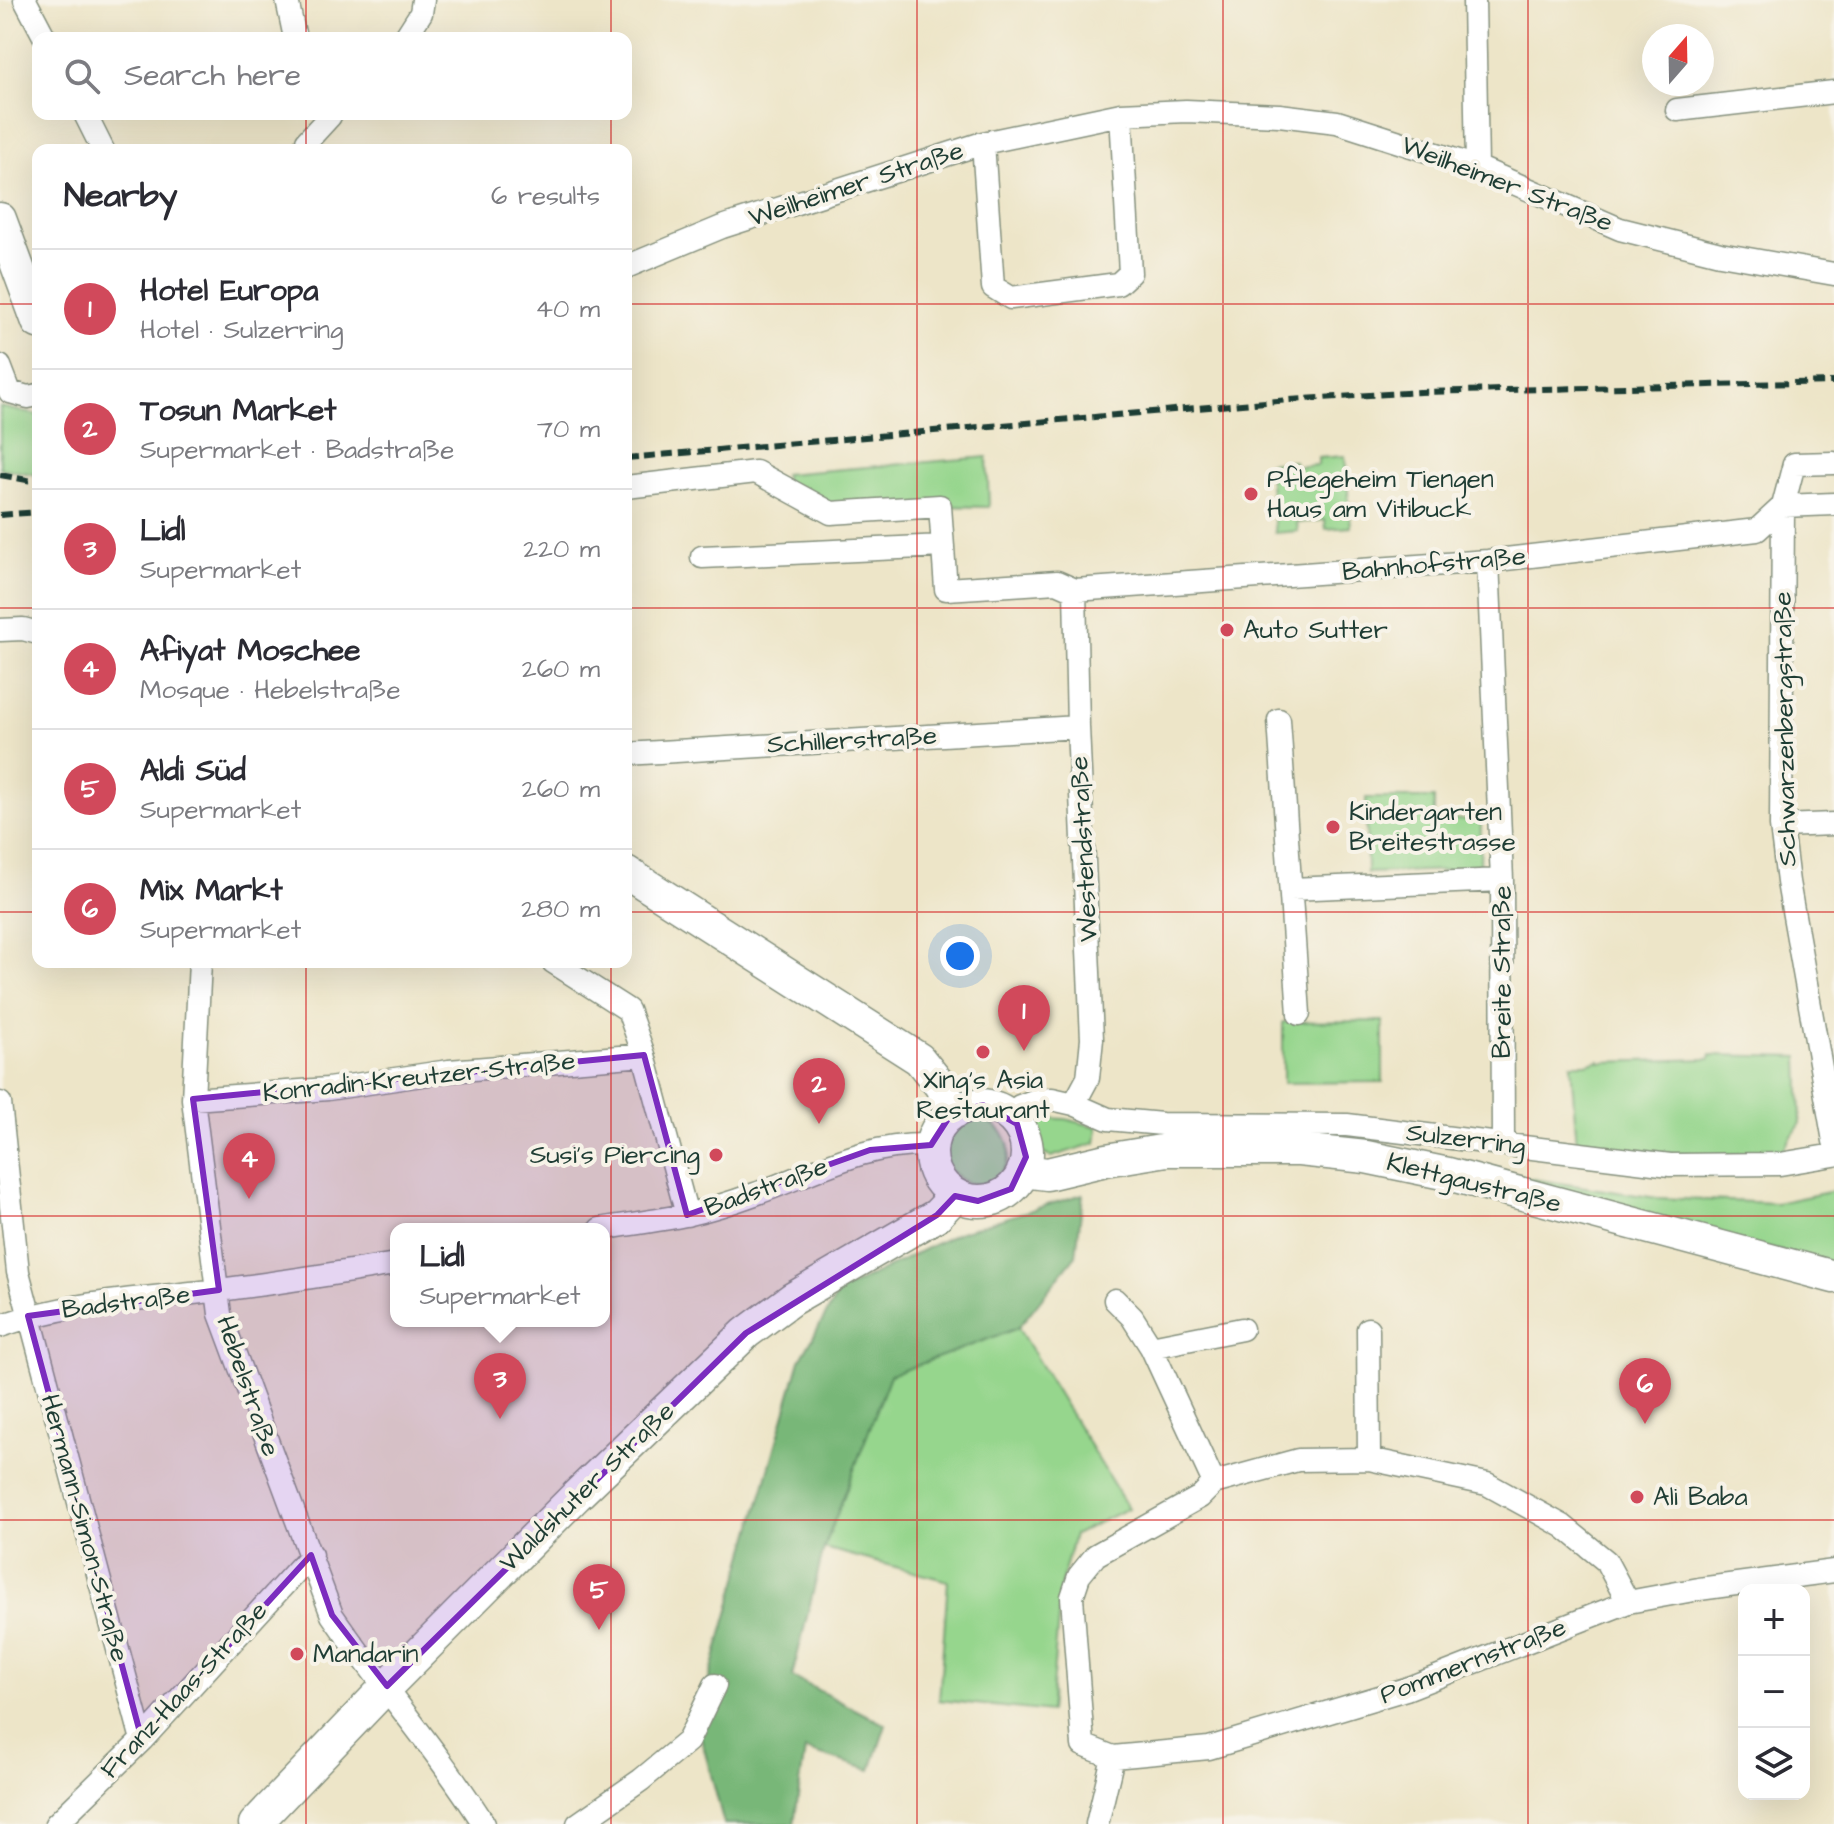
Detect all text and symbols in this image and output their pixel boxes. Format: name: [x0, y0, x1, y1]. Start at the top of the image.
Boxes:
north arrow: [1642, 24, 1714, 96]
search box: [32, 32, 632, 120]
icon: search: [60, 54, 104, 98]
text: Search here: [124, 55, 301, 97]
street label: Weilheimer Straße: [1396, 127, 1618, 241]
street label: Weilheimer Straße: [744, 132, 968, 236]
text: Nearby: [64, 172, 178, 220]
text: 6 results: [491, 178, 600, 214]
text: Hotel Europa: [140, 270, 319, 312]
text: 1: [88, 291, 92, 327]
text: 40 m: [535, 291, 600, 327]
text: Hotel · Sulzerring: [140, 312, 343, 348]
text: Tosun Market: [140, 390, 336, 432]
text: 2: [83, 411, 97, 447]
text: 70 m: [537, 411, 600, 447]
text: Supermarket · Badstraße: [140, 432, 454, 468]
place label: Pflegeheim Tiengen Haus am Vitibuck: [1267, 461, 1494, 527]
marker: Pflegeheim Tiengen Haus am Vitibuck: [1242, 485, 1260, 503]
text: Lidl: [140, 510, 185, 552]
text: 3: [83, 531, 97, 567]
text: 220 m: [523, 531, 600, 567]
street label: Bahnhofstraße: [1341, 538, 1527, 590]
text: Supermarket: [140, 552, 301, 588]
street label: Schwarzenbergstraße: [1765, 591, 1807, 867]
place label: Auto Sutter: [1243, 612, 1388, 648]
marker: Auto Sutter: [1218, 621, 1236, 639]
text: Afiyat Moschee: [140, 630, 361, 672]
text: 4: [81, 651, 99, 687]
text: 260 m: [522, 651, 600, 687]
text: Mosque · Hebelstraße: [140, 672, 401, 708]
street label: Schillerstraße: [766, 718, 938, 762]
text: Aldi Süd: [140, 750, 246, 792]
street label: Westendstraße: [1061, 755, 1107, 943]
text: 5: [81, 771, 99, 807]
text: 260 m: [522, 771, 600, 807]
text: Supermarket: [140, 792, 301, 828]
place label: Kindergarten Breitestrasse: [1349, 794, 1516, 860]
marker: Kindergarten Breitestrasse: [1324, 818, 1342, 836]
text: Mix Markt: [140, 870, 283, 912]
street label: Breite Straße: [1484, 885, 1520, 1059]
text: 6: [82, 891, 98, 927]
text: 280 m: [521, 891, 600, 927]
text: Supermarket: [140, 912, 301, 948]
your location: [940, 936, 980, 976]
pin: 1: [998, 985, 1050, 1051]
street label: Konradin-Kreutzer-Straße: [261, 1043, 577, 1111]
marker: Xing's Asia Restaurant: [974, 1043, 992, 1061]
pin: 2: [793, 1058, 845, 1124]
place label: Xing's Asia Restaurant: [916, 1062, 1050, 1128]
street label: Sulzerring: [1404, 1114, 1528, 1166]
pin: 4: [223, 1133, 275, 1199]
place label: Susi's Piercing: [530, 1137, 700, 1175]
street label: Klettgaustraße: [1383, 1144, 1565, 1224]
marker: Susi's Piercing: [707, 1146, 725, 1164]
street label: Badstraße: [699, 1148, 833, 1226]
popup: [390, 1223, 610, 1327]
text: Lidl: [419, 1236, 465, 1278]
street label: Badstraße: [60, 1276, 192, 1328]
text: Supermarket: [419, 1278, 581, 1314]
street label: Hebelstraße: [207, 1311, 289, 1461]
pin: 3: [474, 1353, 526, 1419]
pin: 6: [1619, 1358, 1671, 1424]
street label: Hermann-Simon-Straße: [32, 1390, 138, 1666]
street label: Waldshuter Straße: [491, 1394, 683, 1580]
place label: Ali Baba: [1653, 1479, 1748, 1515]
marker: Ali Baba: [1628, 1488, 1646, 1506]
pin: 5: [573, 1564, 625, 1630]
map controls: [1738, 1584, 1810, 1800]
button: +: [1738, 1584, 1810, 1656]
street label: Franz-Haas-Straße: [92, 1594, 276, 1786]
street label: Pommernstraße: [1375, 1609, 1571, 1713]
place label: Mandarin: [313, 1636, 419, 1672]
marker: Mandarin: [288, 1645, 306, 1663]
button: −: [1738, 1656, 1810, 1728]
button: layers: [1738, 1728, 1810, 1800]

